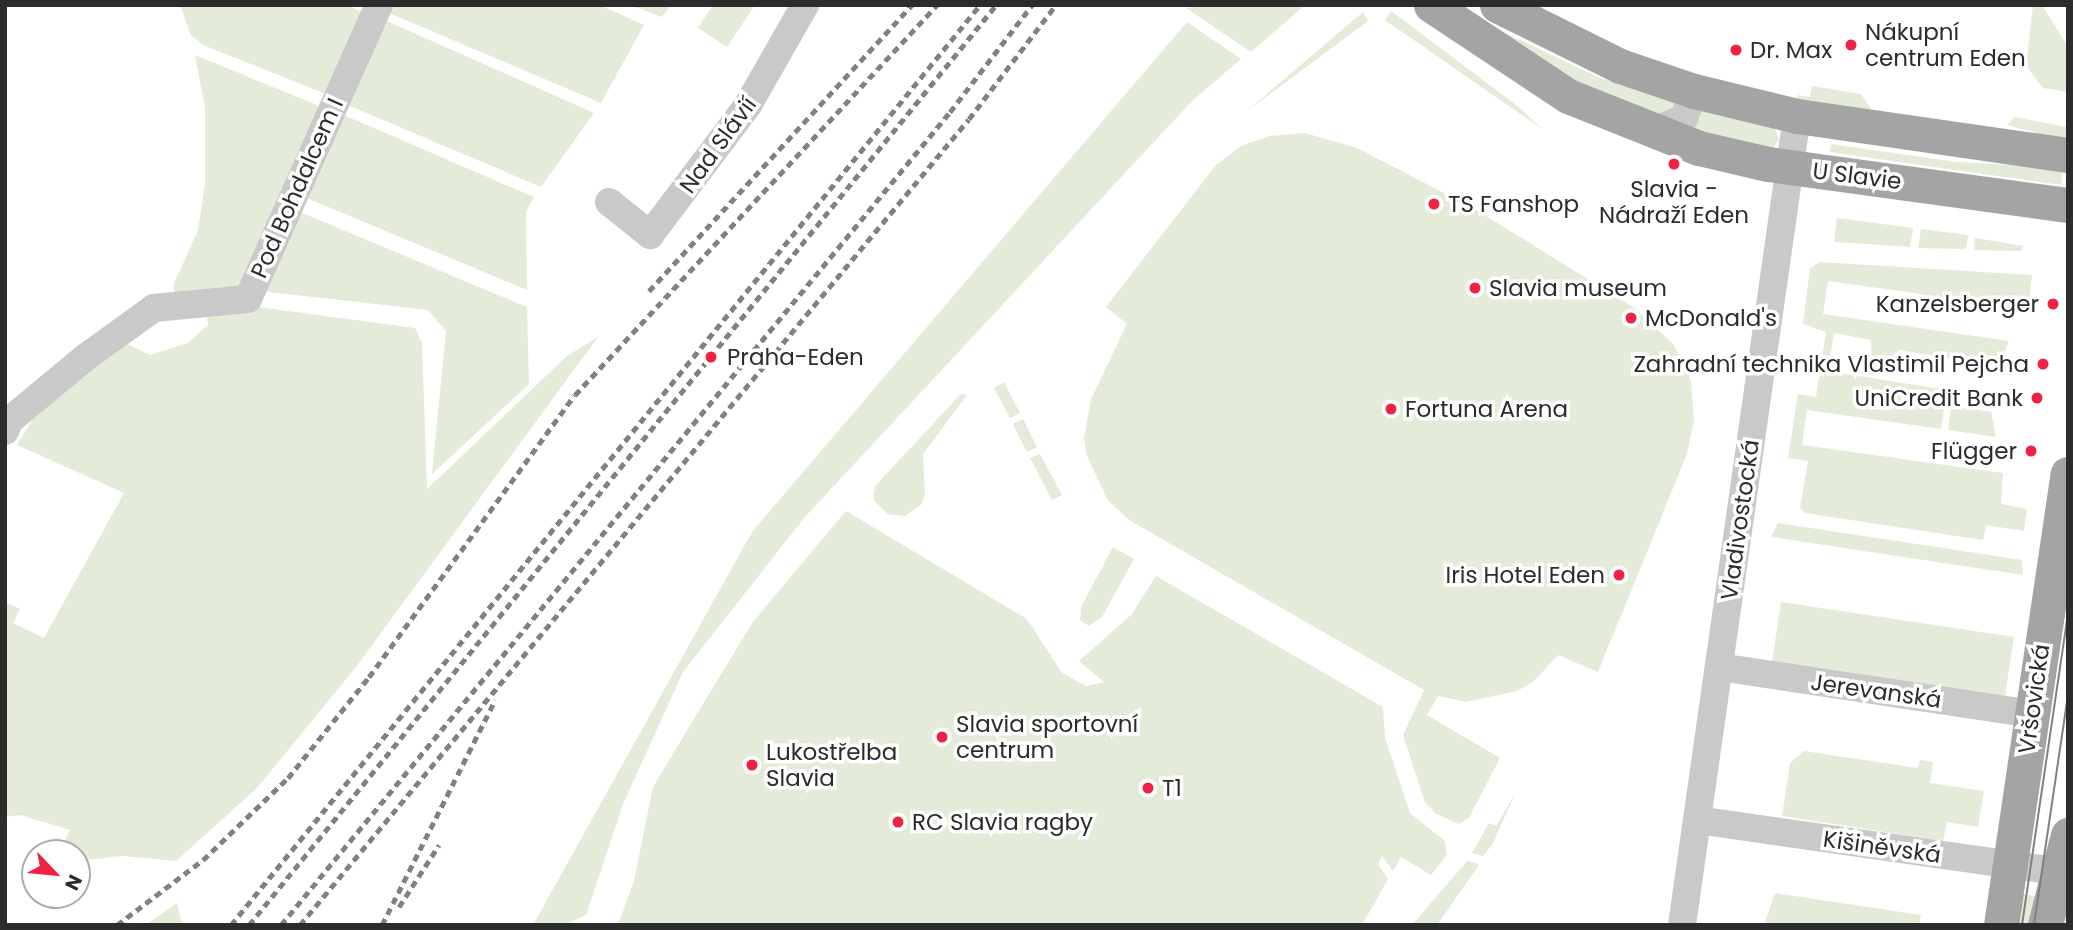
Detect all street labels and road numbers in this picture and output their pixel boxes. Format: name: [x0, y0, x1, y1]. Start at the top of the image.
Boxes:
street label: Nad Slávií: [674, 91, 762, 199]
street label: Pod Bohdalcem I: [245, 94, 349, 282]
street label: U Slavie: [1811, 157, 1903, 195]
street label: Vladivostocká: [1715, 438, 1765, 602]
street label: Vršovická: [2013, 642, 2055, 756]
street label: Jerevanská: [1809, 668, 1943, 714]
street label: Kišiněvská: [1821, 825, 1943, 869]

